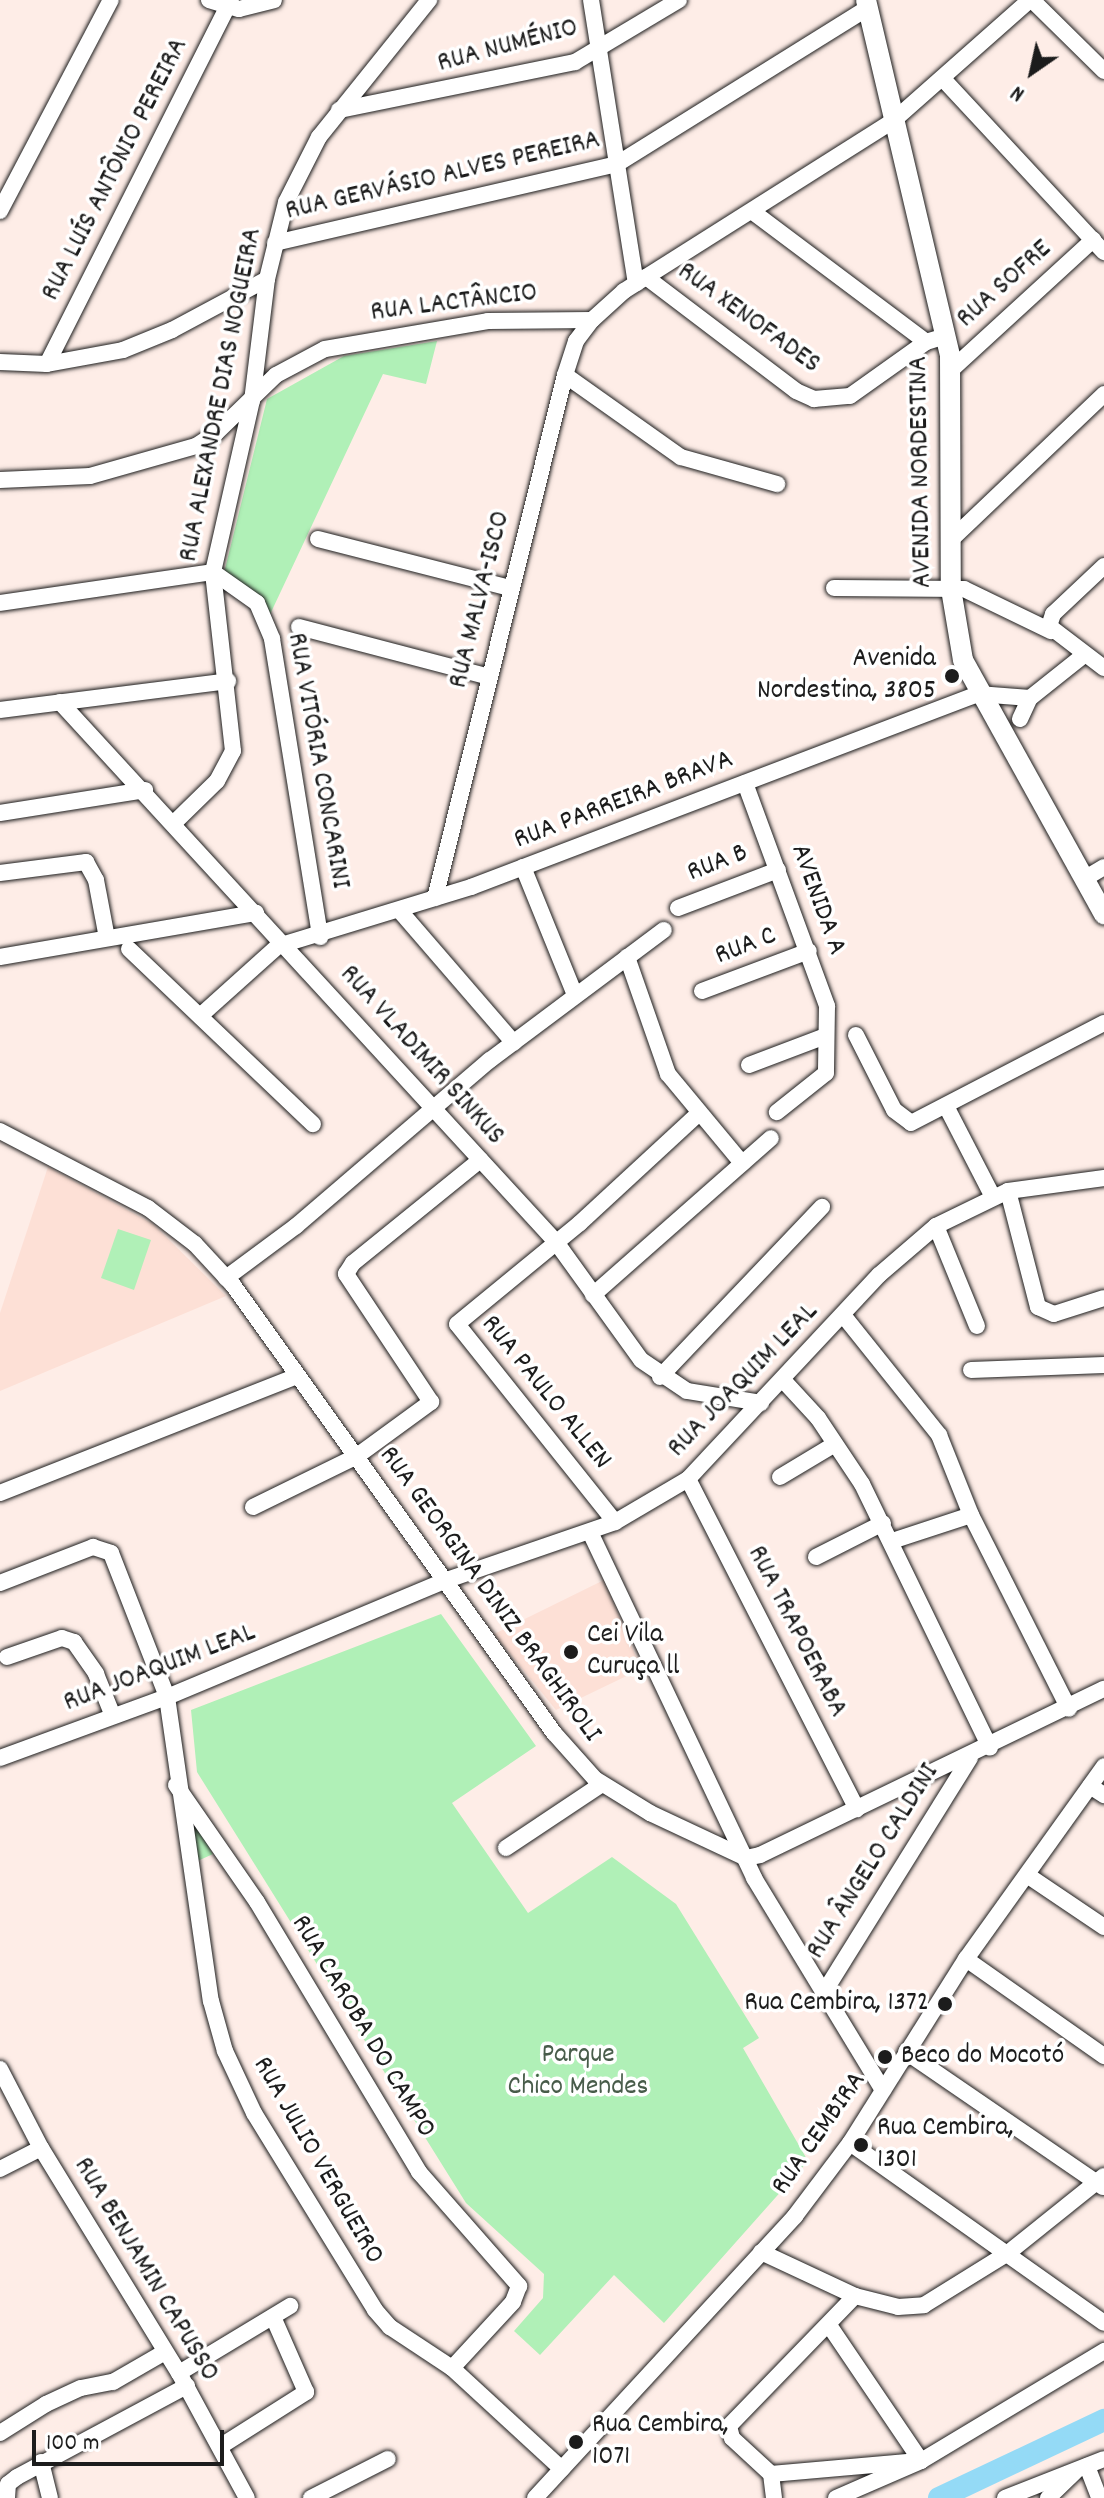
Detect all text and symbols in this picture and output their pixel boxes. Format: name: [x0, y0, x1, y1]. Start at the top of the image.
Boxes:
street label: RUA NUMÉNIO: [434, 12, 582, 82]
north arrow: [992, 32, 1072, 112]
street label: RUA LUÍS ANTÔNIO PEREIRA: [35, 33, 197, 307]
text: N: [1005, 76, 1031, 108]
street label: RUA GERVÁSIO ALVES PEREIRA: [282, 124, 604, 230]
street label: RUA ALEXANDRE DIAS NOGUEIRA: [173, 225, 271, 565]
street label: RUA SOFRE: [951, 234, 1059, 336]
street label: RUA XENOFADES: [670, 256, 826, 382]
street label: RUA LACTÂNCIO: [369, 277, 539, 331]
street label: AVENIDA NORDESTINA: [903, 356, 941, 588]
street label: RUA MALVA-ISCO: [443, 508, 519, 692]
street label: RUA VITÓRIA CONCARINI: [278, 630, 356, 892]
place label: Avenida Nordestina, 3805: [757, 643, 936, 709]
marker: Avenida Nordestina, 3805: [943, 667, 961, 685]
street label: RUA PARREIRA BRAVA: [510, 744, 738, 858]
street label: RUA B: [683, 837, 753, 891]
street label: AVENIDA A: [781, 840, 853, 960]
street label: RUA C: [711, 920, 781, 974]
street label: RUA VLADIMIR SINKUS: [331, 959, 511, 1153]
street label: RUA JOAQUIM LEAL: [662, 1296, 826, 1466]
street label: RUA PAULO ALLEN: [472, 1309, 618, 1477]
street label: RUA GEORGINA DINIZ BRAGHIROLI: [370, 1441, 608, 1749]
street label: RUA TRAPOERABA: [738, 1541, 854, 1723]
street label: RUA JOAQUIM LEAL: [59, 1617, 261, 1721]
place label: Cei Vila Curuça ll: [587, 1619, 679, 1685]
marker: Cei Vila Curuça ll: [562, 1643, 580, 1661]
street label: RUA ÂNGELO CALDINI: [800, 1758, 948, 1966]
street label: RUA CAROBA DO CAMPO: [282, 1910, 442, 2144]
place label: Rua Cembira, 1372: [744, 1987, 929, 2021]
marker: Rua Cembira, 1372: [936, 1995, 954, 2013]
park label: Parque Chico Mendes: [508, 2039, 648, 2105]
place label: Beco do Mocotó: [901, 2040, 1064, 2074]
marker: Beco do Mocotó: [876, 2048, 894, 2066]
street label: RUA JULIO VERGUEIRO: [244, 2051, 390, 2271]
street label: RUA CEMBIRA: [765, 2066, 875, 2202]
place label: Rua Cembira, 1301: [877, 2112, 1014, 2178]
marker: Rua Cembira, 1301: [852, 2136, 870, 2154]
street label: RUA BENJAMIN CAPUSSO: [65, 2152, 225, 2388]
place label: Rua Cembira, 1071: [592, 2409, 729, 2475]
scale bar: [36, 2414, 228, 2464]
text: 100 m: [46, 2427, 99, 2461]
marker: Rua Cembira, 1071: [567, 2433, 585, 2451]

